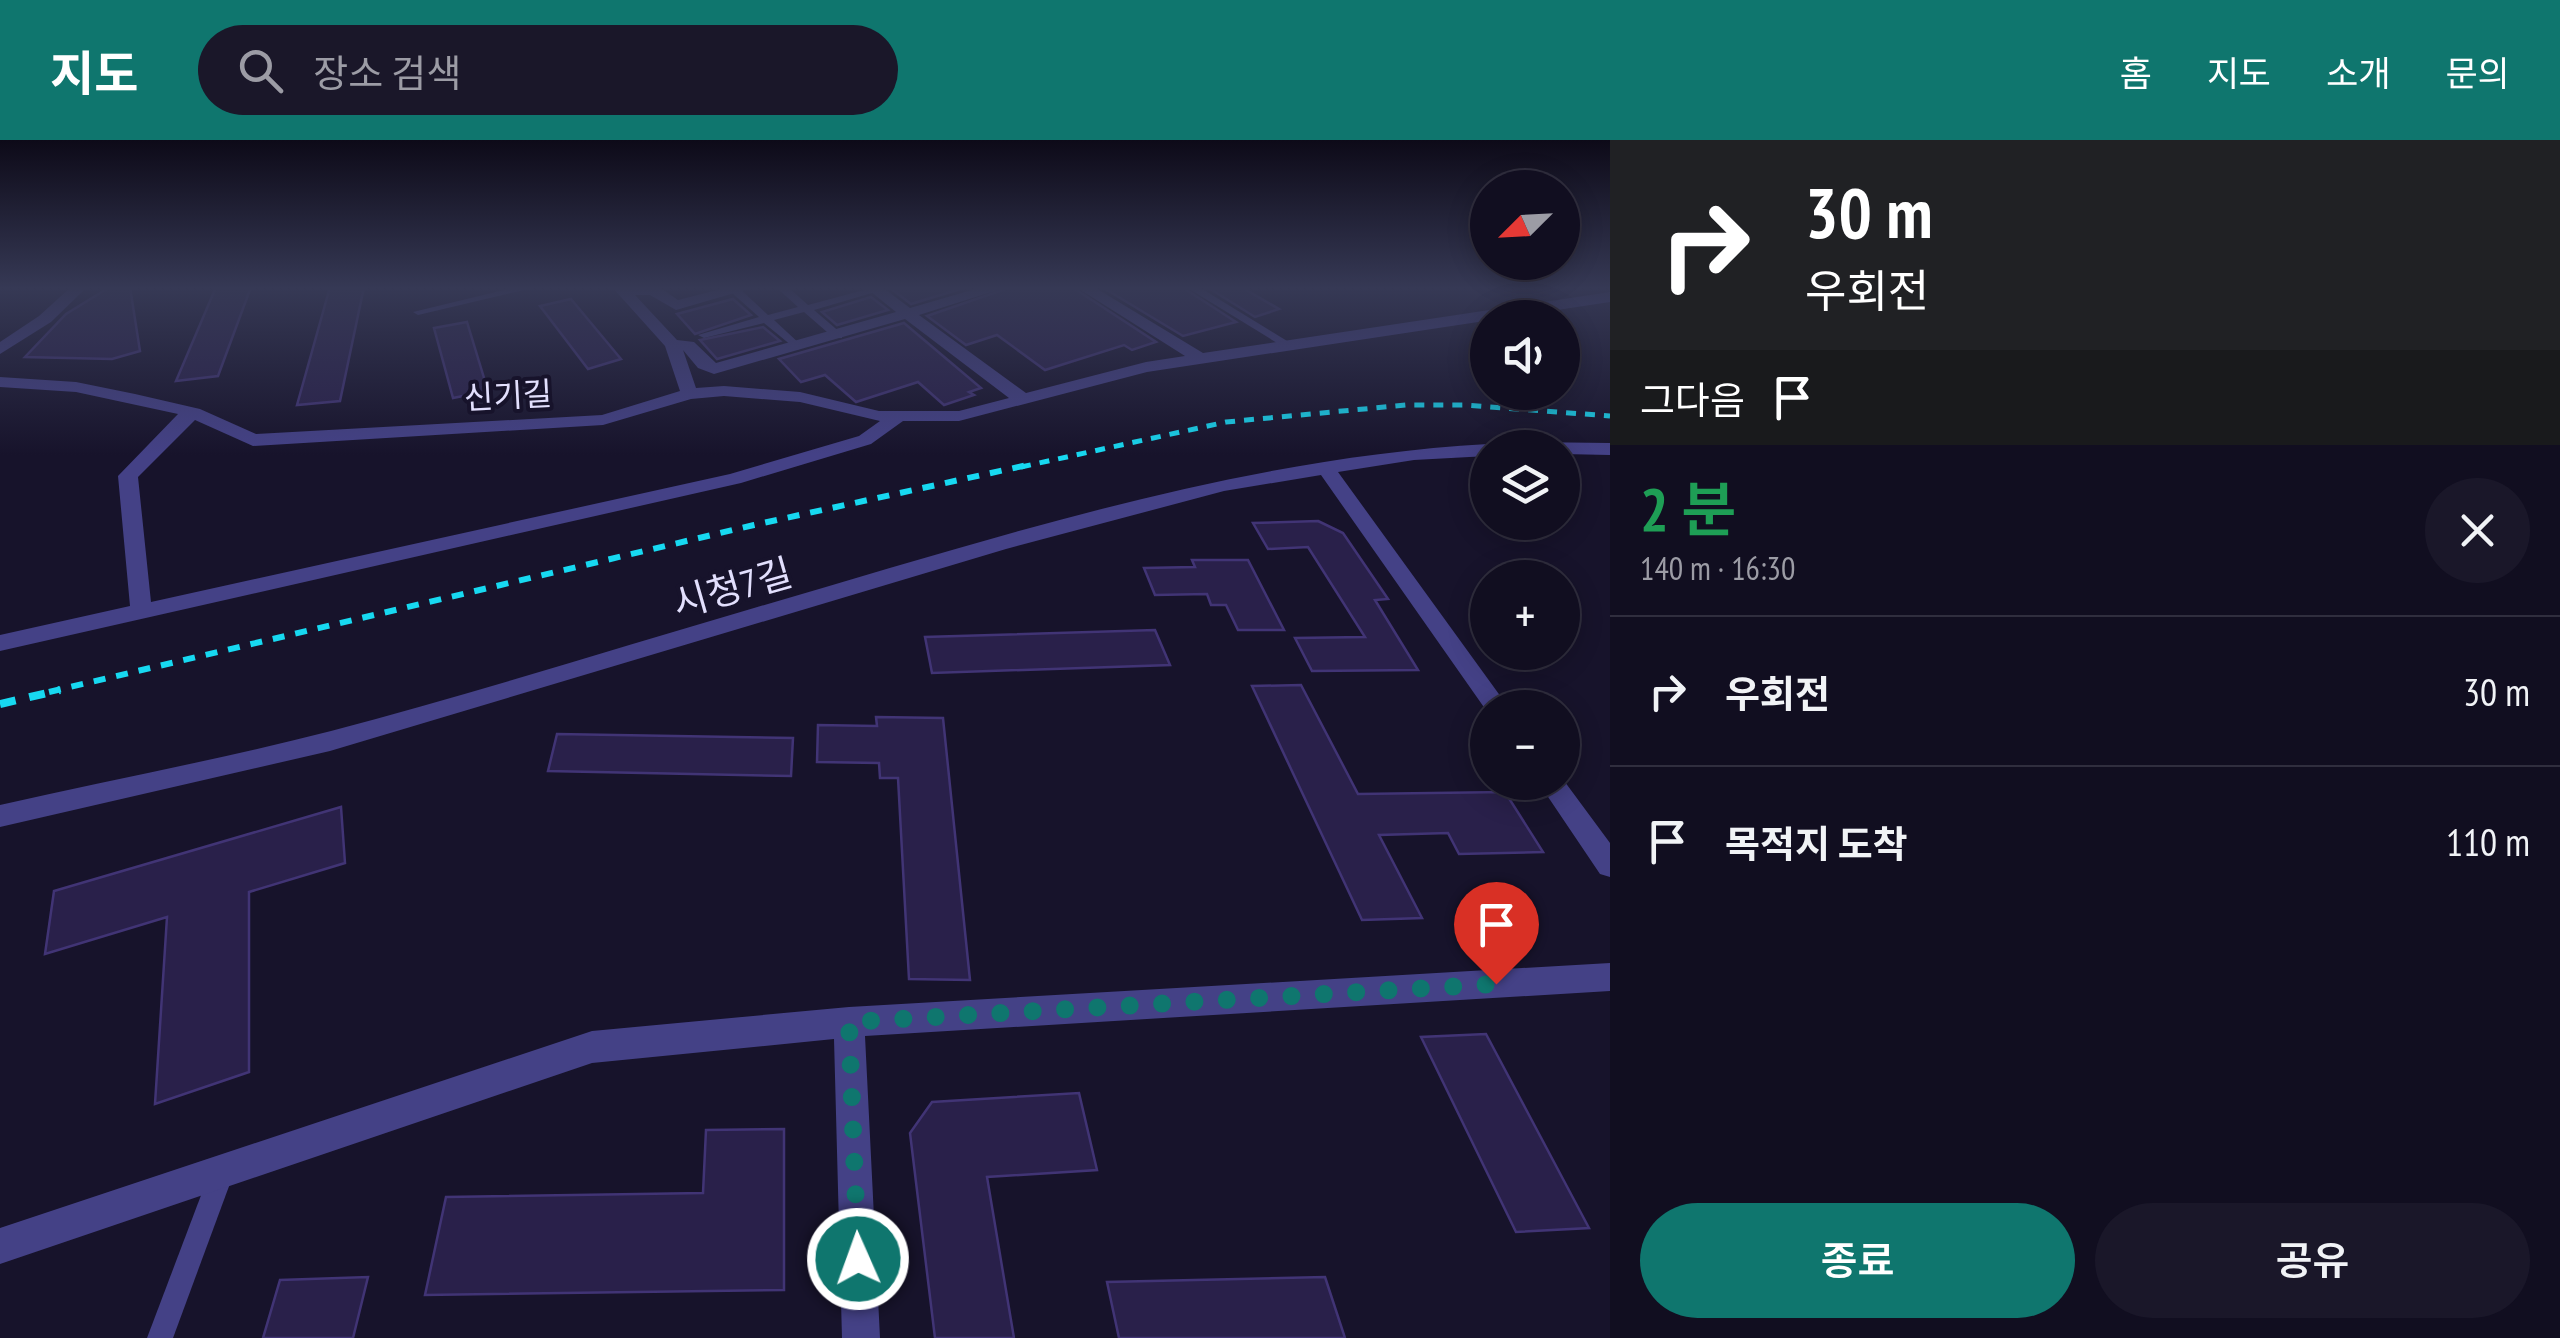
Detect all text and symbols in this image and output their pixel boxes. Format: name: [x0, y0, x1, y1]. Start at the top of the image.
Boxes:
search box: [198, 25, 898, 115]
text: 지도: [50, 42, 138, 104]
icon: search: [233, 43, 288, 98]
text: 장소 검색: [313, 48, 461, 97]
text: 홈: [2120, 50, 2152, 96]
text: 지도: [2207, 50, 2271, 96]
text: 소개: [2326, 50, 2391, 96]
text: 문의: [2446, 50, 2510, 96]
text: 30 m: [1805, 167, 1933, 257]
north arrow: [1470, 170, 1580, 280]
map controls: [1470, 170, 1580, 800]
icon: right: [1640, 180, 1770, 310]
text: 우회전: [1805, 261, 1929, 319]
button: sound: [1470, 300, 1580, 410]
icon: arrive: [1765, 370, 1820, 425]
street label: 신기길: [463, 372, 553, 418]
text: 그다음: [1640, 375, 1745, 424]
button: layers: [1470, 430, 1580, 540]
text: 2 분: [1640, 470, 1736, 548]
button: close: [2425, 478, 2530, 583]
street label: 시청7길: [667, 547, 797, 627]
text: 140 m · 16:30: [1640, 547, 1795, 589]
button: +: [1470, 560, 1580, 670]
icon: right: [1640, 664, 1695, 719]
text: 30 m: [2463, 667, 2530, 716]
text: 우회전: [1725, 669, 1830, 718]
button: −: [1470, 690, 1580, 800]
icon: arrive: [1640, 814, 1695, 869]
text: 110 m: [2446, 817, 2530, 866]
text: 목적지 도착: [1725, 819, 1908, 868]
pin: [1454, 882, 1539, 985]
icon: arrive: [1469, 897, 1524, 952]
button: 종료: [1640, 1203, 2075, 1318]
button: 공유: [2095, 1203, 2530, 1318]
position arrow: [806, 1207, 910, 1311]

